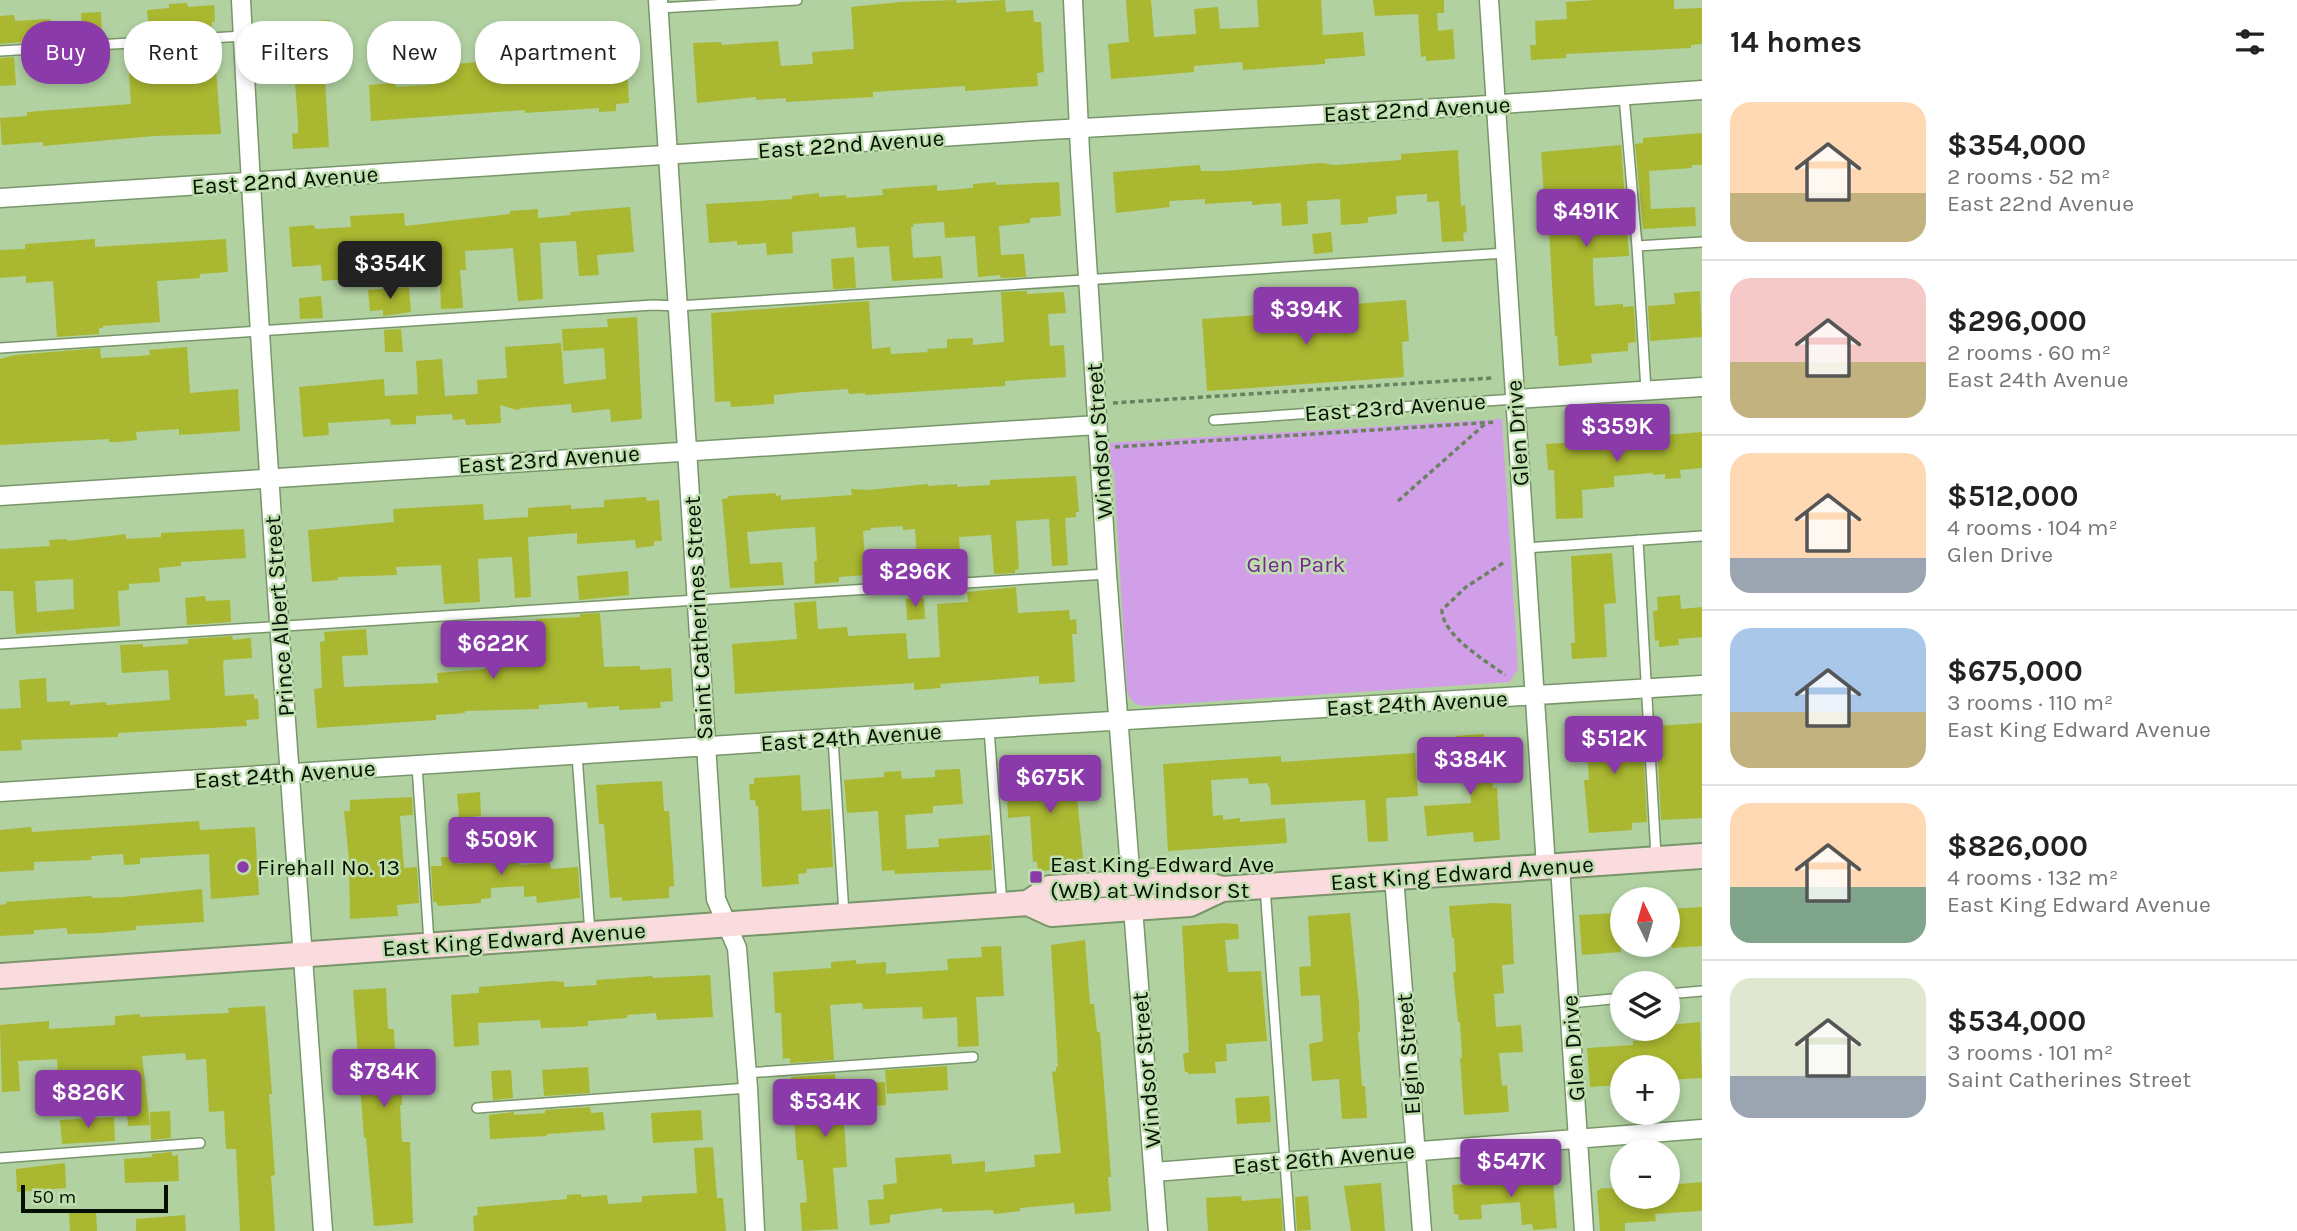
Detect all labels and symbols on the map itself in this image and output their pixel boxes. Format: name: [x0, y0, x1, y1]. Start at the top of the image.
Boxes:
street label: East 22nd Avenue: [1323, 91, 1511, 128]
street label: East 22nd Avenue: [757, 125, 945, 164]
street label: East 22nd Avenue: [191, 161, 379, 200]
pin: $491K: [1537, 190, 1635, 249]
pin: $354K: [341, 242, 439, 301]
pin: $394K: [1257, 288, 1355, 347]
street label: Windsor Street: [1081, 362, 1118, 520]
street label: Glen Drive: [1500, 379, 1535, 487]
street label: East 23rd Avenue: [1303, 388, 1487, 427]
pin: $359K: [1568, 405, 1666, 464]
street label: East 23rd Avenue: [457, 440, 641, 479]
street label: Saint Catherines Street: [679, 495, 718, 741]
street label: Prince Albert Street: [259, 514, 300, 717]
pin: $296K: [866, 550, 964, 609]
park label: Glen Park: [1246, 551, 1346, 578]
pin: $622K: [444, 622, 542, 681]
street label: East 24th Avenue: [1326, 685, 1508, 722]
pin: $512K: [1565, 716, 1663, 776]
street label: East 24th Avenue: [759, 718, 943, 757]
pin: $384K: [1421, 738, 1519, 797]
street label: East 24th Avenue: [193, 755, 377, 794]
pin: $675K: [1001, 756, 1099, 815]
pin: $509K: [452, 818, 550, 877]
place label: East King Edward Ave (WB) at Windsor St: [1050, 851, 1274, 904]
street label: East King Edward Avenue: [1329, 851, 1595, 896]
place label: Firehall No. 13: [257, 854, 400, 881]
marker: Firehall No. 13: [235, 859, 251, 875]
marker: East King Edward Ave (WB) at Windsor St: [1028, 869, 1044, 885]
north arrow: [1610, 887, 1680, 957]
street label: East King Edward Avenue: [381, 917, 647, 962]
street label: Windsor Street: [1126, 990, 1167, 1149]
street label: Elgin Street: [1391, 992, 1426, 1116]
street label: Glen Drive: [1556, 994, 1591, 1102]
pin: $784K: [335, 1050, 433, 1109]
pin: $826K: [39, 1070, 137, 1130]
pin: $534K: [776, 1080, 874, 1139]
street label: East 26th Avenue: [1232, 1137, 1416, 1180]
pin: $547K: [1462, 1140, 1560, 1199]
scale bar: [21, 1182, 168, 1214]

